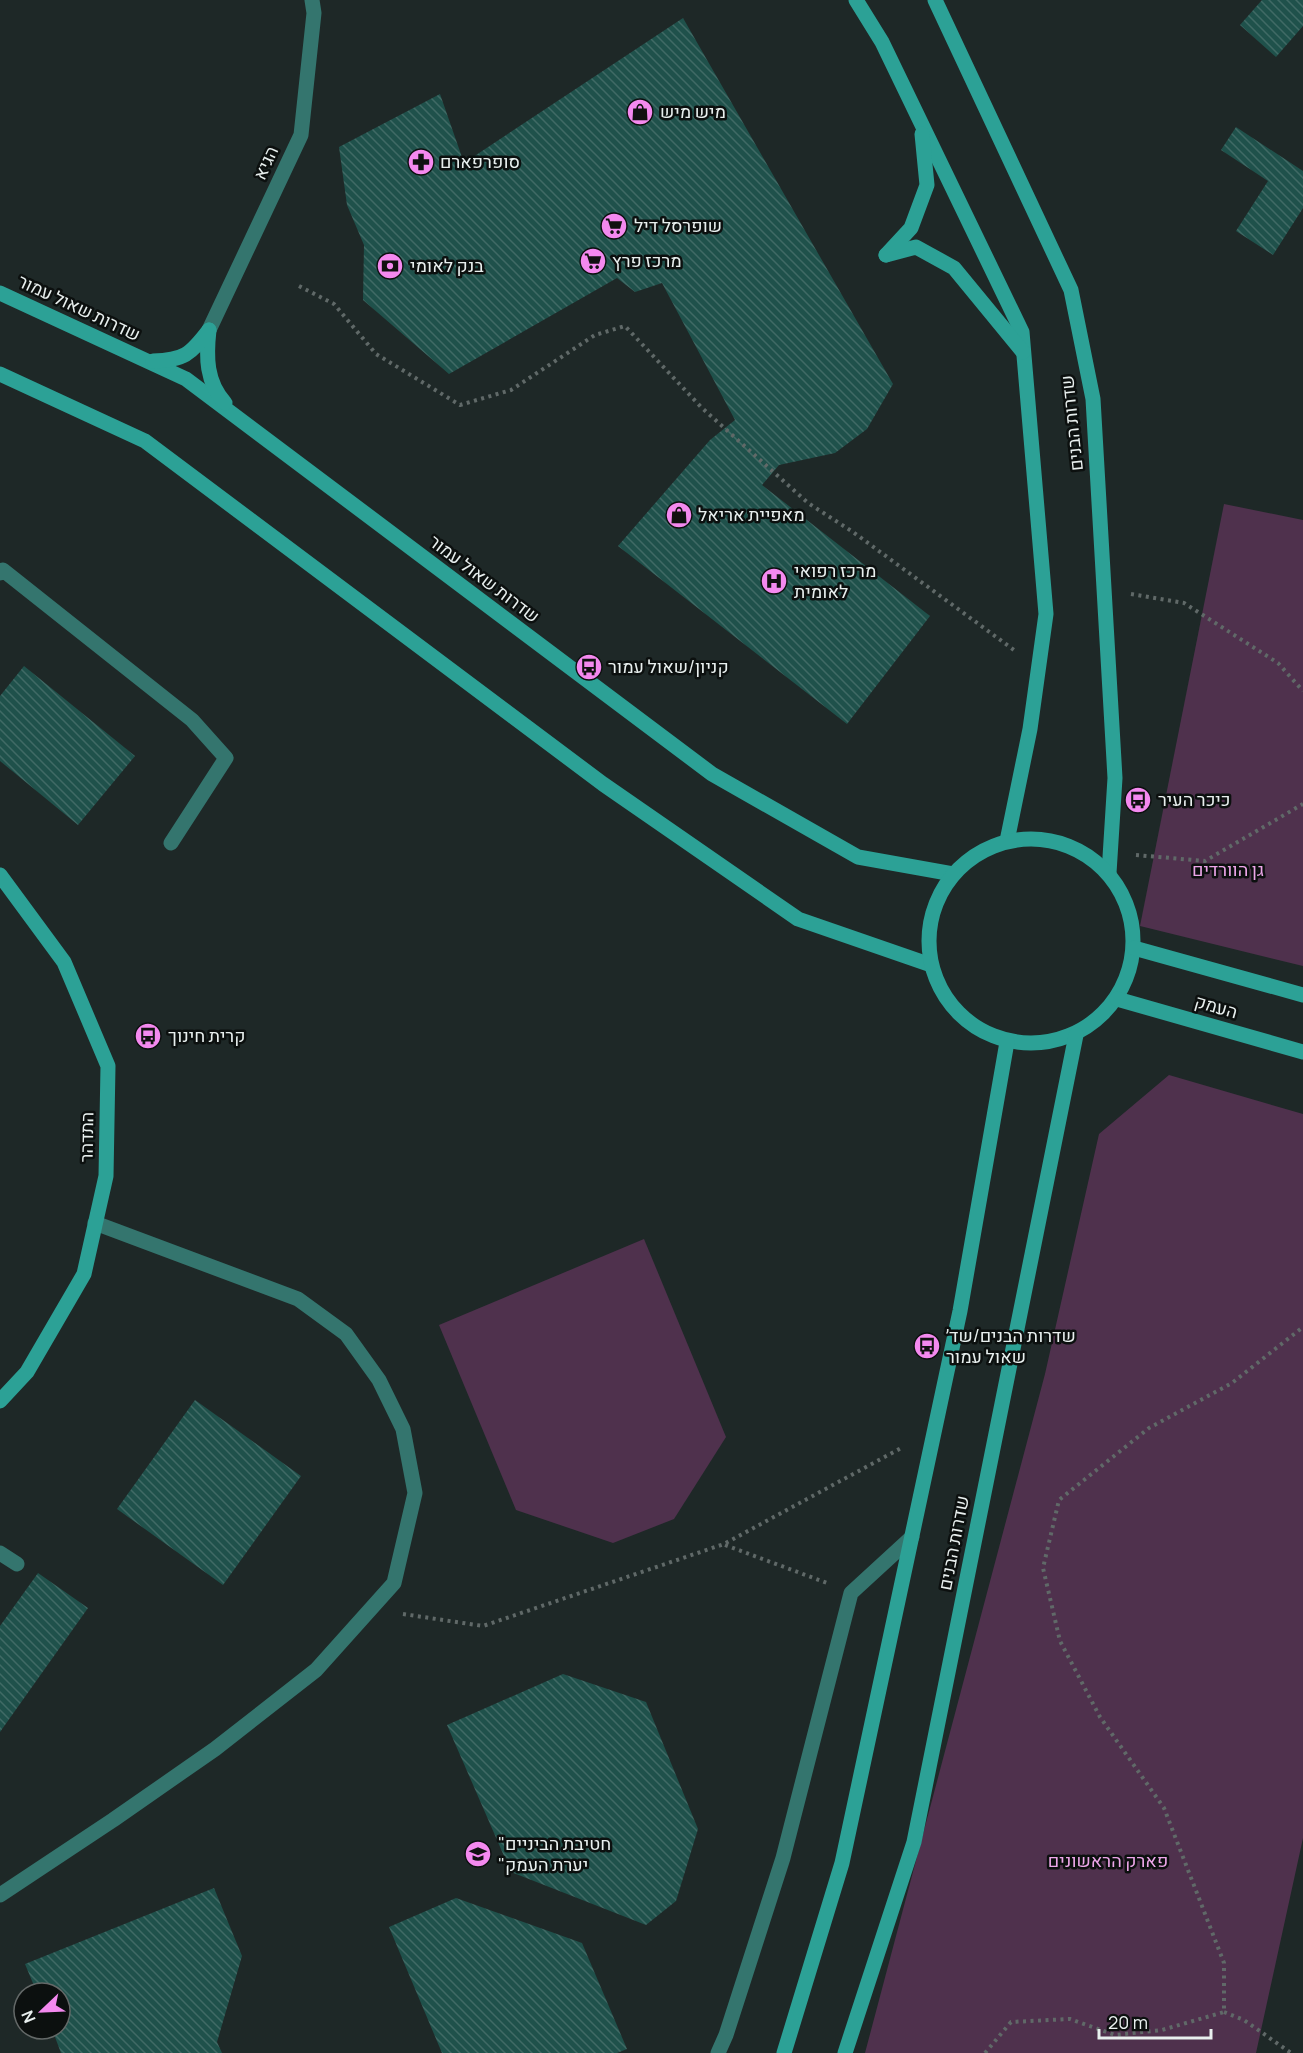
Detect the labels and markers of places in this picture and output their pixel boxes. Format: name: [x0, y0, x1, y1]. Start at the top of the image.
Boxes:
shop icon: מיש מיש: [625, 97, 655, 127]
place label: מיש מיש: [660, 99, 726, 123]
pharmacy icon: סופרפארם: [406, 147, 436, 177]
place label: סופרפארם: [440, 149, 520, 173]
supermarket icon: שופרסל דיל: [599, 211, 629, 241]
place label: שופרסל דיל: [634, 213, 722, 237]
supermarket icon: מרכז פרץ: [578, 246, 608, 276]
place label: מרכז פרץ: [612, 248, 682, 272]
bank icon: בנק לאומי: [375, 251, 405, 281]
place label: בנק לאומי: [410, 253, 484, 277]
shop icon: מאפיית אריאל: [664, 500, 694, 530]
place label: מאפיית אריאל: [698, 502, 805, 526]
place label: מרכז רפואי לאומית: [794, 558, 876, 603]
hospital icon: מרכז רפואי לאומית: [759, 566, 789, 596]
bus stop icon: קניון/שאול עמור: [574, 652, 604, 682]
place label: קניון/שאול עמור: [608, 654, 729, 678]
bus stop icon: כיכר העיר: [1123, 785, 1153, 815]
place label: כיכר העיר: [1158, 787, 1230, 811]
bus stop icon: קרית חינוך: [133, 1021, 163, 1051]
place label: קרית חינוך: [168, 1023, 245, 1047]
place label: שדרות הבנים/שד׳ שאול עמור: [946, 1323, 1076, 1368]
bus stop icon: שדרות הבנים/שד׳ שאול עמור: [912, 1331, 942, 1361]
place label: "חטיבת הביניים "יערת העמק: [498, 1831, 611, 1876]
school or university icon: "חטיבת הביניים "יערת העמק: [463, 1839, 493, 1869]

